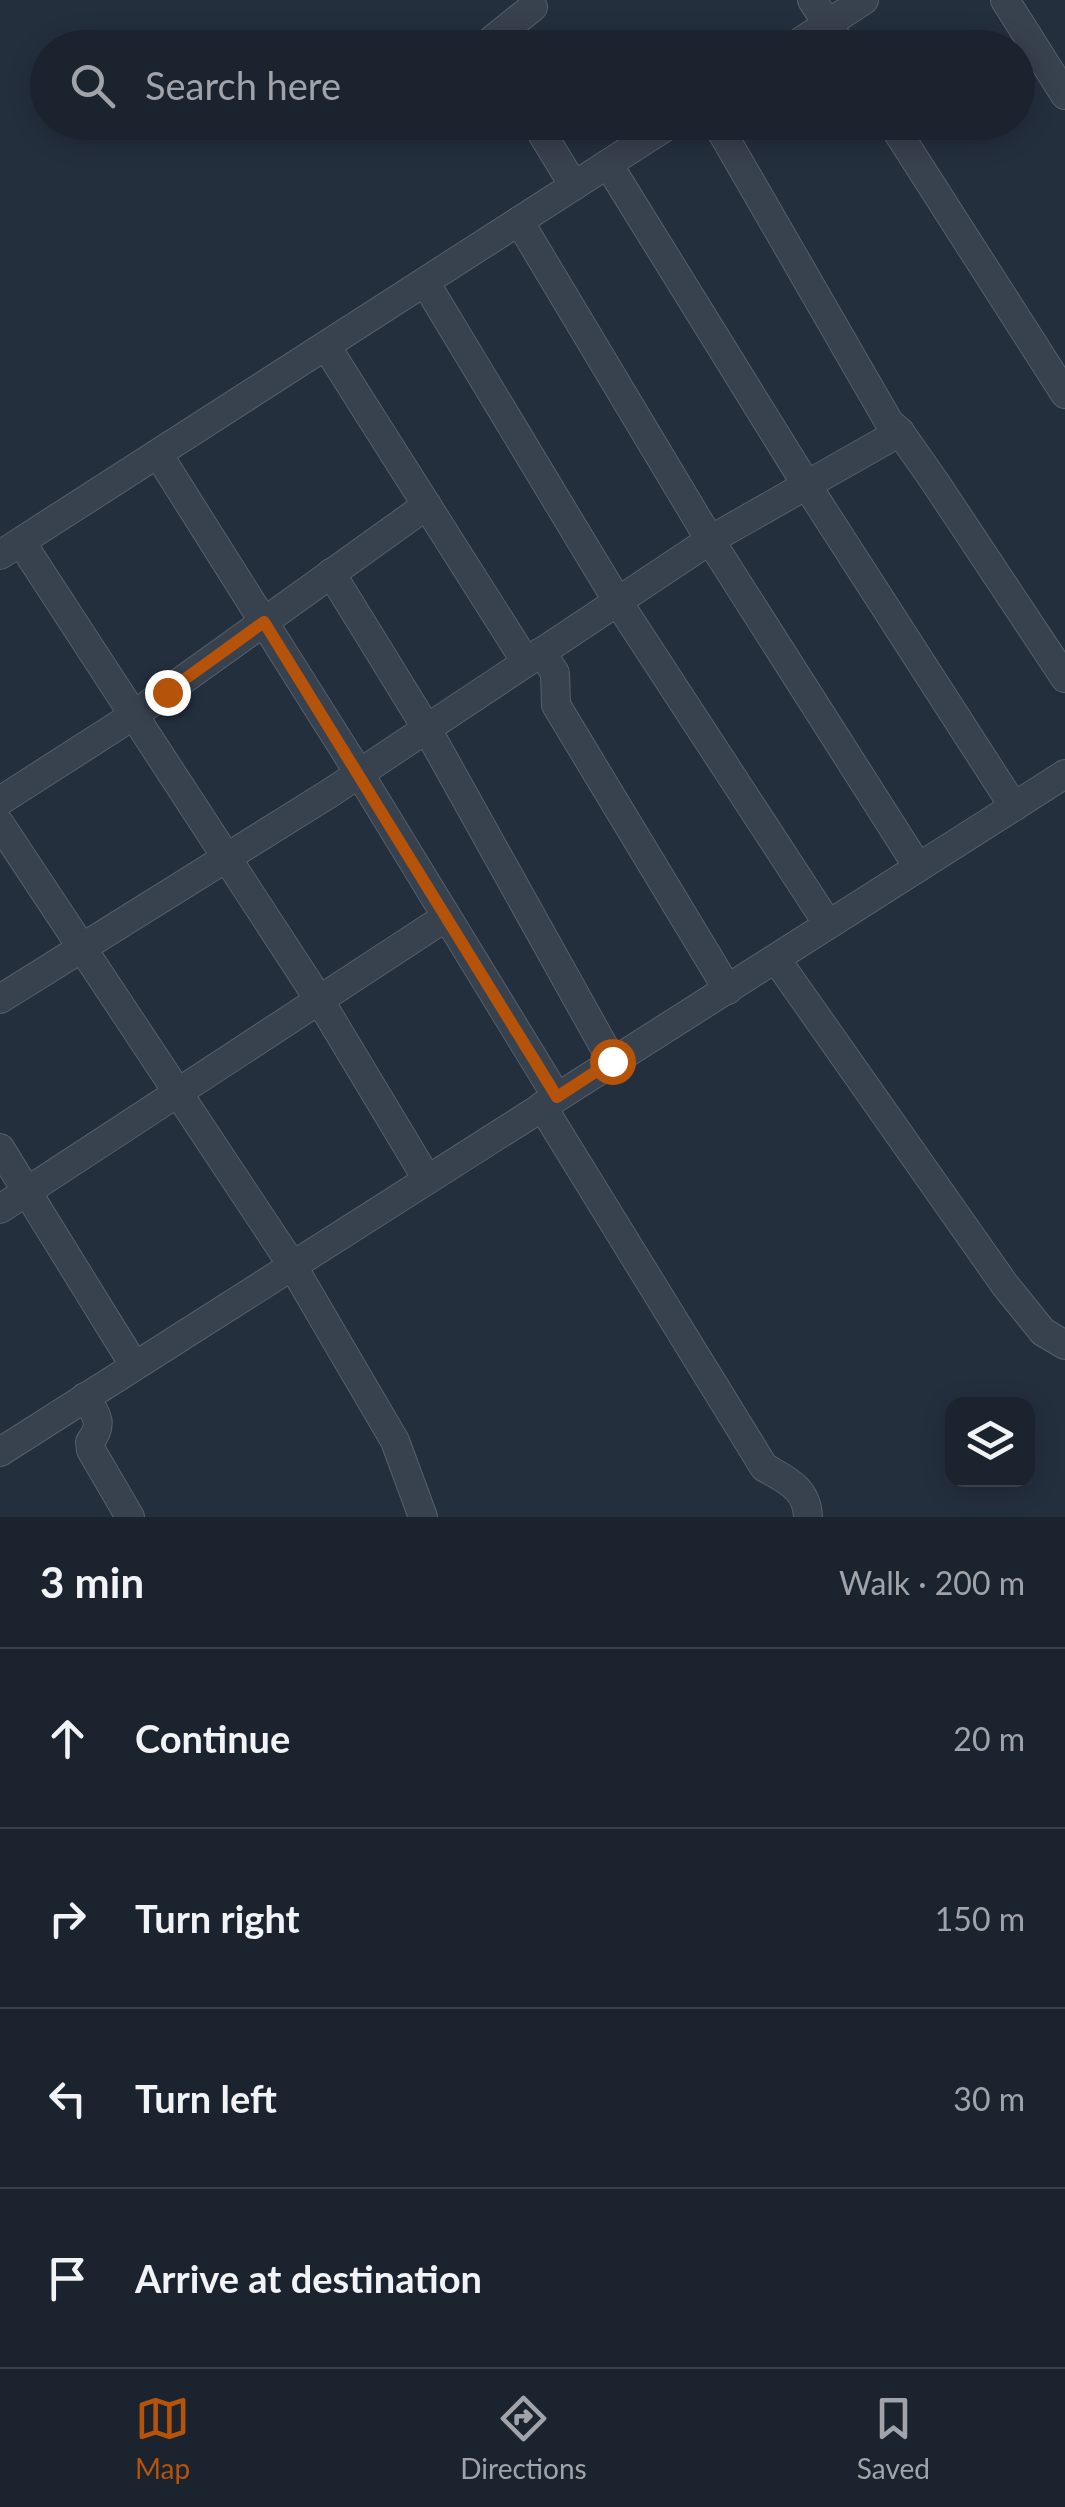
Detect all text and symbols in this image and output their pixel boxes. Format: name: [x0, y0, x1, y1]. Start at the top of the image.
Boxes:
search box: [30, 30, 1035, 140]
icon: search: [65, 58, 120, 113]
text: Search here: [145, 62, 341, 108]
route end: [145, 670, 191, 716]
route start: [590, 1039, 636, 1085]
map controls: [945, 1397, 1035, 1487]
button: layers: [945, 1397, 1035, 1487]
text: 3 min: [40, 1557, 144, 1607]
text: Walk · 200 m: [839, 1563, 1025, 1602]
icon: ahead: [40, 1711, 95, 1766]
text: Continue: [135, 1715, 290, 1761]
text: 20 m: [953, 1719, 1025, 1758]
icon: right: [40, 1891, 95, 1946]
text: Turn right: [135, 1895, 300, 1941]
text: 150 m: [935, 1899, 1025, 1938]
icon: left: [40, 2071, 95, 2126]
text: Turn left: [135, 2075, 277, 2121]
text: 30 m: [953, 2079, 1025, 2118]
icon: arrive: [40, 2251, 95, 2306]
text: Arrive at destination: [135, 2255, 482, 2301]
tab: Map: [135, 2391, 190, 2485]
tab: Directions: [460, 2391, 587, 2485]
tab: Saved: [857, 2391, 930, 2485]

